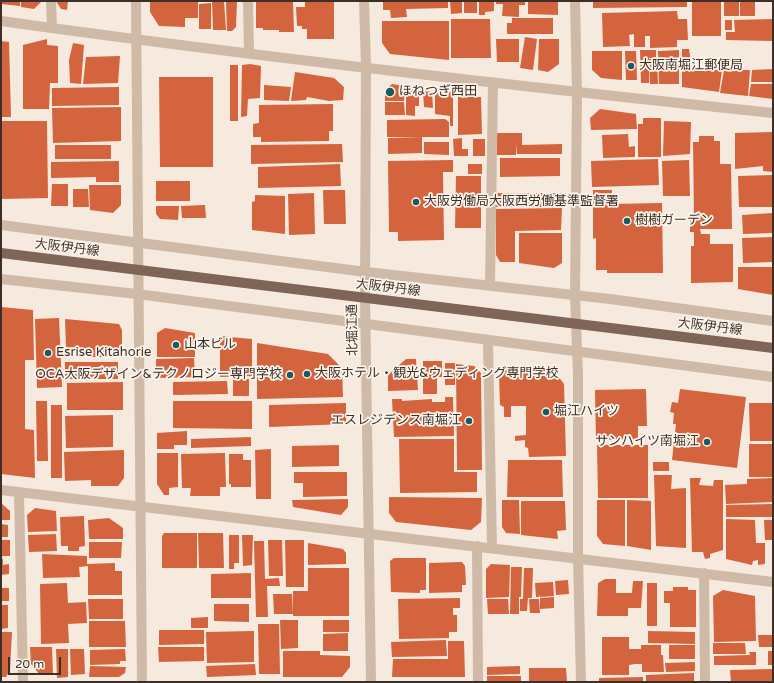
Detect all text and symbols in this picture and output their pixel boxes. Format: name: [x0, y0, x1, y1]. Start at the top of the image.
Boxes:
place label: 大阪南堀江郵便局: [639, 58, 743, 74]
marker: 大阪南堀江郵便局: [626, 61, 636, 71]
place label: ほねつぎ西田: [399, 84, 477, 100]
marker: ほねつぎ西田: [384, 86, 396, 98]
place label: 大阪労働局大阪西労働基準監督署: [424, 194, 619, 210]
marker: 大阪労働局大阪西労働基準監督署: [411, 197, 421, 207]
place label: 樹樹ガーデン: [635, 213, 713, 229]
marker: 樹樹ガーデン: [622, 216, 632, 226]
street label: 大阪伊丹線: [34, 236, 100, 260]
street label: 大阪伊丹線: [355, 276, 421, 300]
street label: 北堀江通: [345, 304, 361, 356]
street label: 大阪伊丹線: [677, 315, 743, 339]
place label: 山本ビル: [184, 337, 236, 353]
marker: 山本ビル: [171, 340, 181, 350]
place label: Esrise Kitahorie: [56, 345, 151, 361]
marker: Esrise Kitahorie: [43, 348, 53, 358]
place label: 大阪ホテル・観光&ウェディング専門学校: [315, 366, 559, 382]
place label: OCA大阪デザイン&テクノロジー専門学校: [35, 367, 282, 383]
marker: 大阪ホテル・観光&ウェディング専門学校: [302, 369, 312, 379]
marker: OCA大阪デザイン&テクノロジー専門学校: [285, 370, 295, 380]
place label: 堀江ハイツ: [554, 404, 619, 420]
marker: 堀江ハイツ: [541, 407, 551, 417]
place label: エスレジデンス南堀江: [331, 413, 461, 429]
marker: エスレジデンス南堀江: [464, 416, 474, 426]
place label: サンハイツ南堀江: [595, 434, 699, 450]
marker: サンハイツ南堀江: [702, 437, 712, 447]
scale bar: [10, 649, 63, 675]
text: 20 m: [15, 657, 44, 671]

